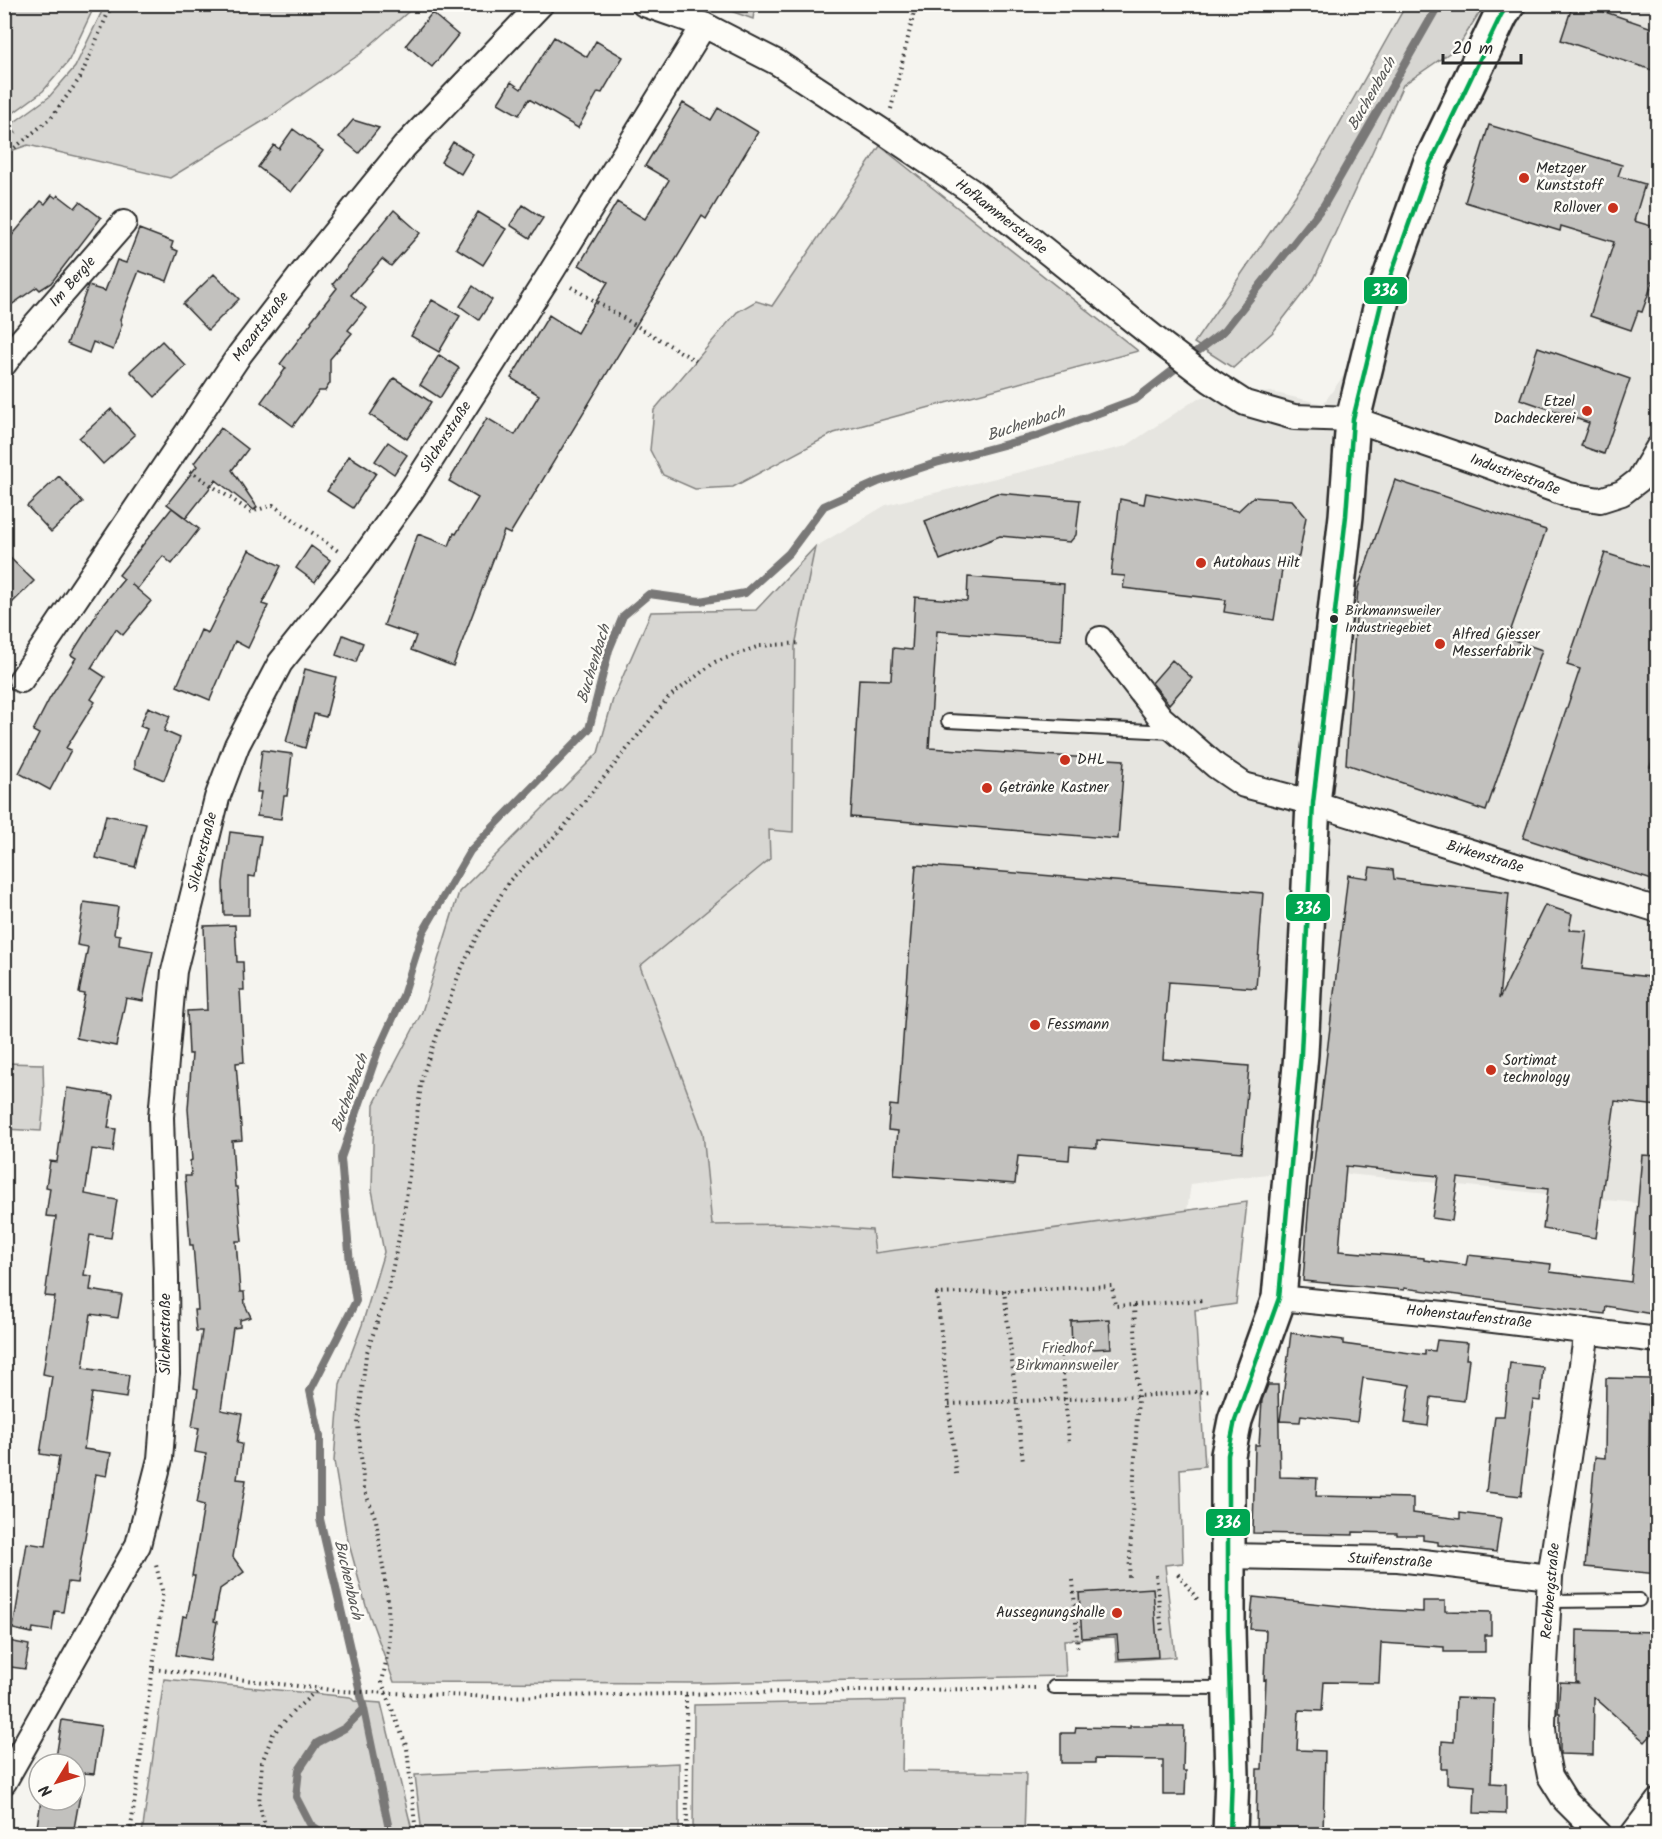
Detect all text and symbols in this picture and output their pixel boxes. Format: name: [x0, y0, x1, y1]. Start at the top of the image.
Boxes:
scale bar: [1443, 27, 1521, 65]
text: 20 m: [1452, 35, 1493, 64]
water label: Buchenbach: [1341, 51, 1404, 135]
place label: Metzger Kunststoff: [1536, 157, 1604, 198]
marker: Metzger Kunststoff: [1517, 171, 1531, 185]
street label: Hofkammerstraße: [950, 173, 1053, 261]
place label: Rollover: [1553, 196, 1602, 220]
marker: Rollover: [1606, 201, 1620, 215]
street label: Im Bergle: [44, 251, 102, 313]
line badge: 336: [1363, 276, 1408, 305]
text: 336: [1371, 279, 1398, 304]
street label: Mozartstraße: [227, 287, 296, 367]
place label: Etzel Dachdeckerei: [1494, 390, 1576, 431]
street label: Silcherstraße: [414, 396, 478, 478]
water label: Buchenbach: [984, 399, 1070, 448]
marker: Etzel Dachdeckerei: [1580, 404, 1594, 418]
street label: Industriestraße: [1466, 448, 1564, 503]
place label: Autohaus Hilt: [1213, 551, 1300, 575]
marker: Autohaus Hilt: [1194, 556, 1208, 570]
place label: Birkmannsweiler Industriegebiet: [1345, 600, 1442, 639]
marker: Birkmannsweiler Industriegebiet: [1328, 613, 1340, 625]
water label: Buchenbach: [570, 620, 618, 706]
place label: Alfred Giesser Messerfabrik: [1452, 623, 1541, 664]
marker: Alfred Giesser Messerfabrik: [1433, 637, 1447, 651]
place label: DHL: [1077, 748, 1105, 772]
marker: DHL: [1058, 753, 1072, 767]
place label: Getränke Kastner: [999, 776, 1109, 800]
marker: Getränke Kastner: [980, 781, 994, 795]
street label: Silcherstraße: [182, 809, 225, 894]
street label: Birkenstraße: [1443, 834, 1527, 880]
line badge: 336: [1285, 893, 1331, 922]
text: 336: [1294, 897, 1321, 922]
place label: Fessmann: [1047, 1013, 1109, 1037]
marker: Fessmann: [1028, 1018, 1042, 1032]
water label: Buchenbach: [324, 1049, 376, 1135]
place label: Sortimat technology: [1503, 1049, 1571, 1090]
marker: Sortimat technology: [1484, 1063, 1498, 1077]
street label: Silcherstraße: [154, 1293, 178, 1375]
street label: Hohenstaufenstraße: [1405, 1298, 1533, 1336]
park label: Friedhof Birkmannsweiler: [1016, 1337, 1119, 1378]
line badge: 336: [1205, 1508, 1251, 1537]
text: 336: [1214, 1511, 1241, 1536]
water label: Buchenbach: [327, 1538, 370, 1624]
street label: Rechbergstraße: [1535, 1542, 1567, 1640]
street label: Stuifenstraße: [1347, 1547, 1433, 1575]
place label: Aussegnungshalle: [996, 1601, 1105, 1625]
marker: Aussegnungshalle: [1110, 1606, 1124, 1620]
north arrow: [27, 1752, 87, 1812]
text: N: [33, 1779, 59, 1802]

